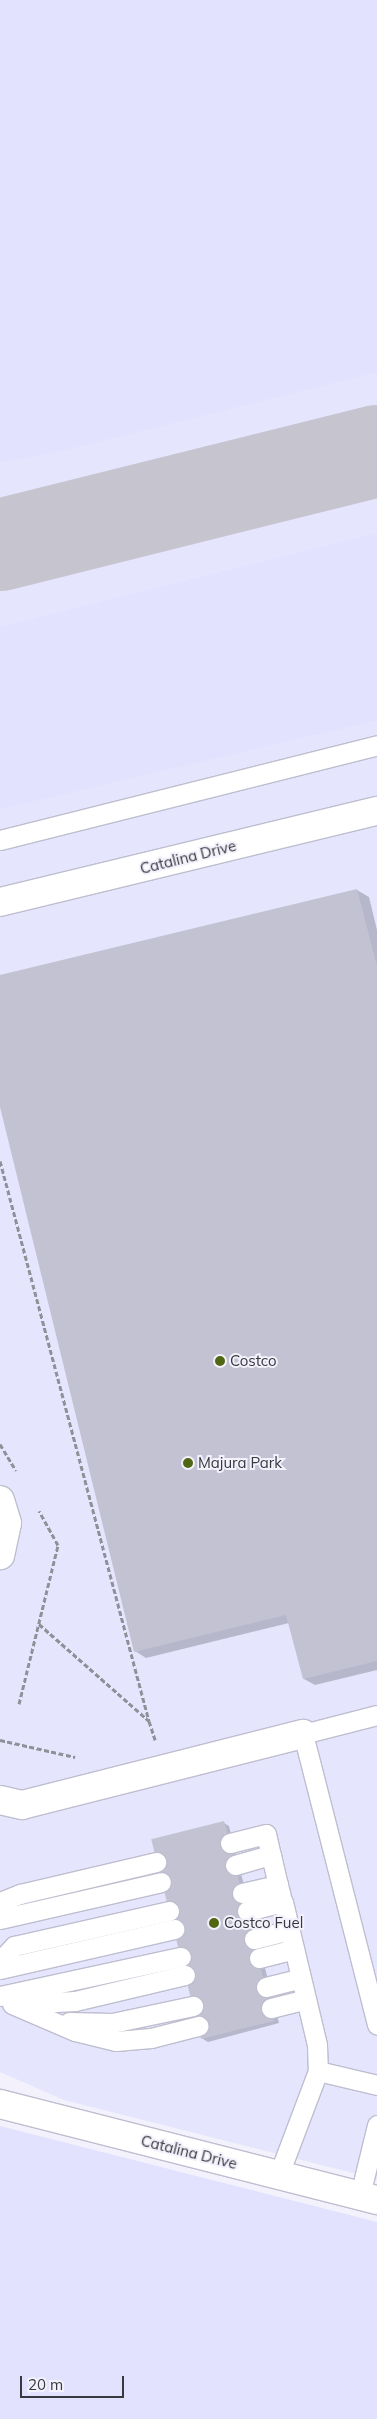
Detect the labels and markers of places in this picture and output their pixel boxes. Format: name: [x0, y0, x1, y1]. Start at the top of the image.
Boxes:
place label: Costco: [230, 1352, 277, 1370]
marker: Costco: [214, 1355, 226, 1367]
place label: Majura Park: [198, 1454, 282, 1472]
marker: Majura Park: [182, 1457, 194, 1469]
place label: Costco Fuel: [224, 1914, 303, 1932]
marker: Costco Fuel: [208, 1917, 220, 1929]

